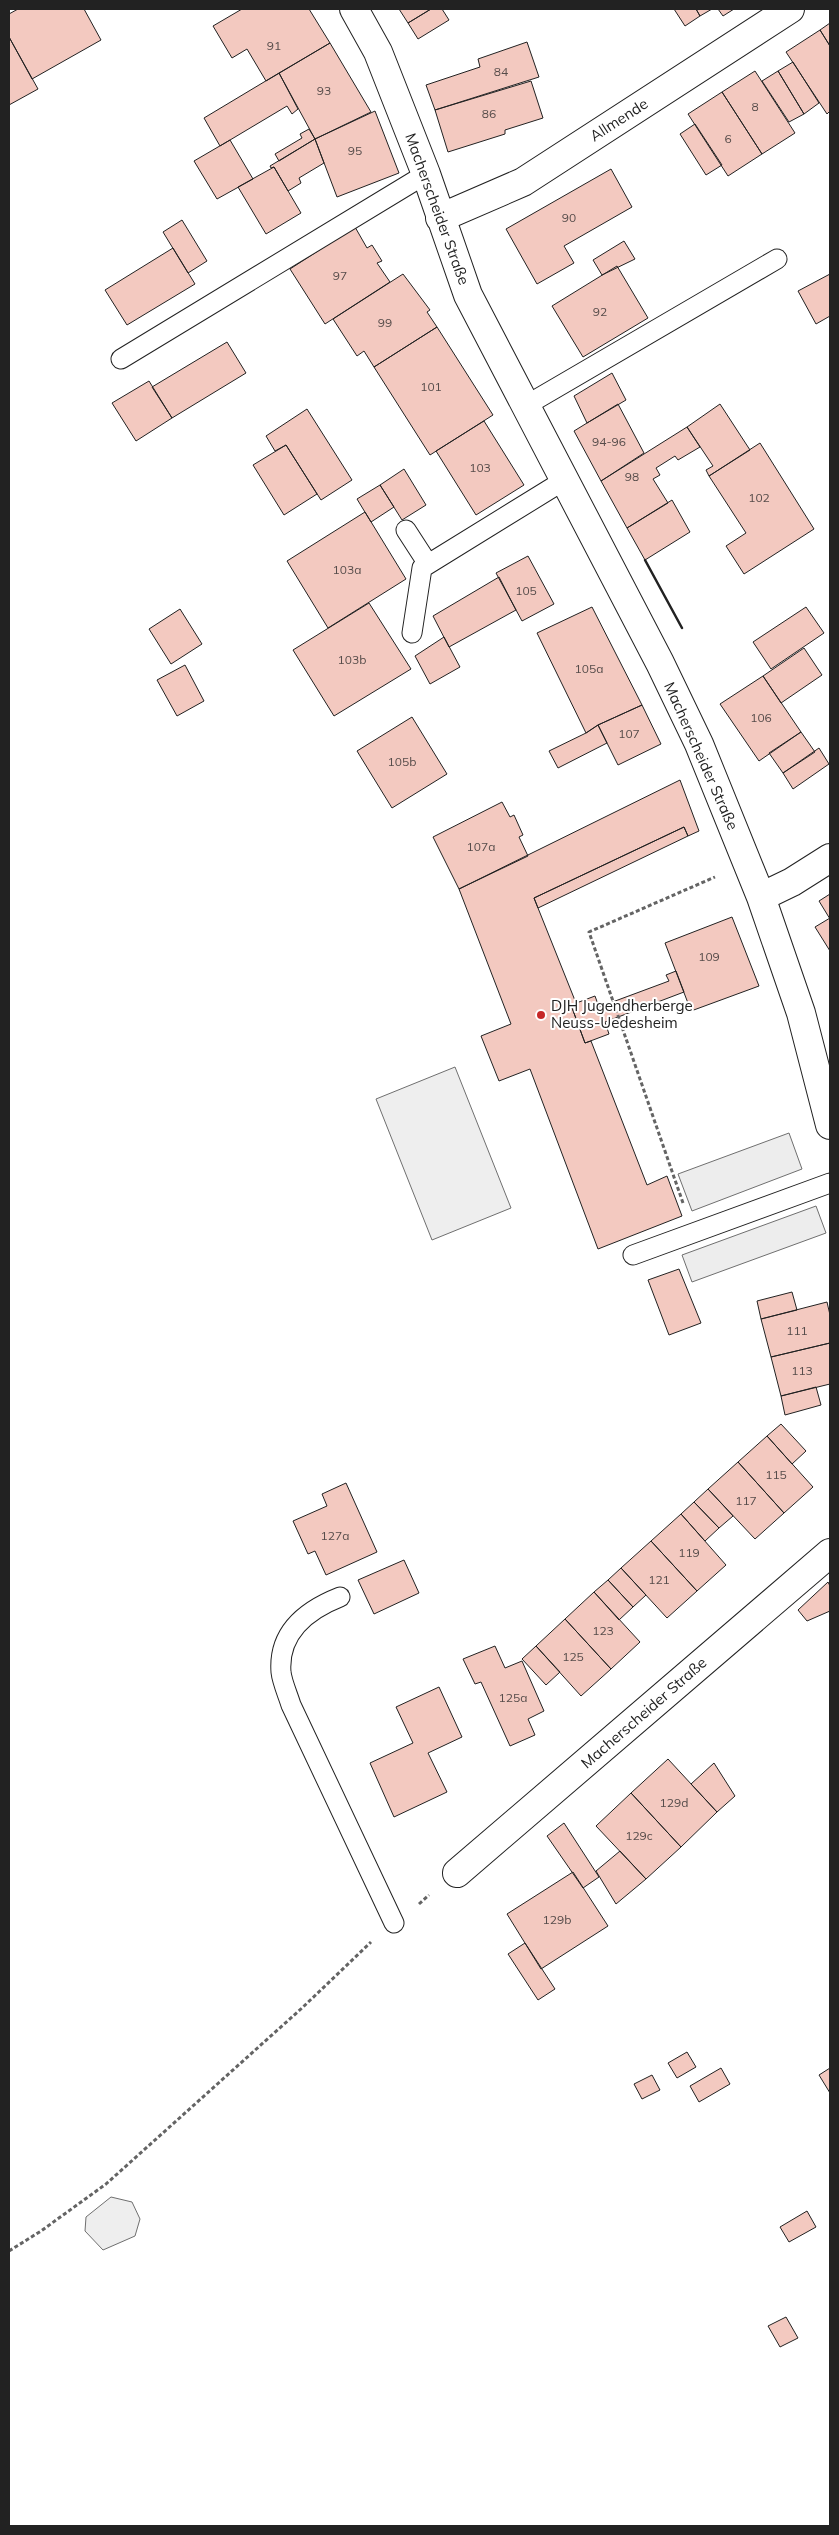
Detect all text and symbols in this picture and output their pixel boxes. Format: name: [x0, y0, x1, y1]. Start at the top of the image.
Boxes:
house number: 91: [267, 38, 281, 53]
house number: 84: [494, 64, 508, 79]
house number: 93: [317, 83, 331, 98]
street label: Allmende: [586, 94, 651, 145]
house number: 8: [751, 99, 759, 114]
house number: 86: [482, 106, 496, 121]
street label: Macherscheider Straße: [401, 130, 474, 287]
house number: 6: [724, 131, 732, 146]
house number: 95: [348, 143, 362, 158]
house number: 90: [562, 210, 576, 225]
house number: 97: [333, 268, 347, 283]
house number: 92: [593, 304, 607, 319]
house number: 99: [378, 315, 392, 330]
house number: 101: [420, 379, 442, 394]
house number: 94-96: [592, 434, 626, 449]
house number: 103: [469, 460, 491, 475]
house number: 98: [625, 469, 639, 484]
house number: 102: [748, 490, 770, 505]
house number: 103a: [333, 562, 361, 577]
house number: 105: [515, 583, 537, 598]
house number: 103b: [338, 652, 366, 667]
house number: 105a: [575, 661, 603, 676]
street label: Macherscheider Straße: [660, 679, 743, 833]
house number: 106: [750, 710, 772, 725]
house number: 107: [618, 726, 640, 741]
house number: 105b: [388, 754, 416, 769]
house number: 107a: [467, 839, 495, 854]
house number: 109: [698, 949, 720, 964]
place label: DJH Jugendherberge Neuss-Uedesheim: [551, 996, 693, 1032]
marker: DJH Jugendherberge Neuss-Uedesheim: [535, 1009, 547, 1021]
house number: 111: [786, 1323, 808, 1338]
house number: 113: [791, 1363, 813, 1378]
house number: 115: [765, 1467, 787, 1482]
house number: 117: [735, 1493, 757, 1508]
house number: 127a: [321, 1528, 349, 1543]
house number: 119: [678, 1545, 700, 1560]
house number: 121: [648, 1572, 670, 1587]
house number: 123: [592, 1623, 614, 1638]
house number: 125: [562, 1649, 584, 1664]
street label: Macherscheider Straße: [577, 1653, 710, 1772]
house number: 125a: [499, 1690, 527, 1705]
house number: 129d: [660, 1795, 688, 1810]
house number: 129c: [625, 1828, 653, 1843]
house number: 129b: [543, 1912, 571, 1927]

